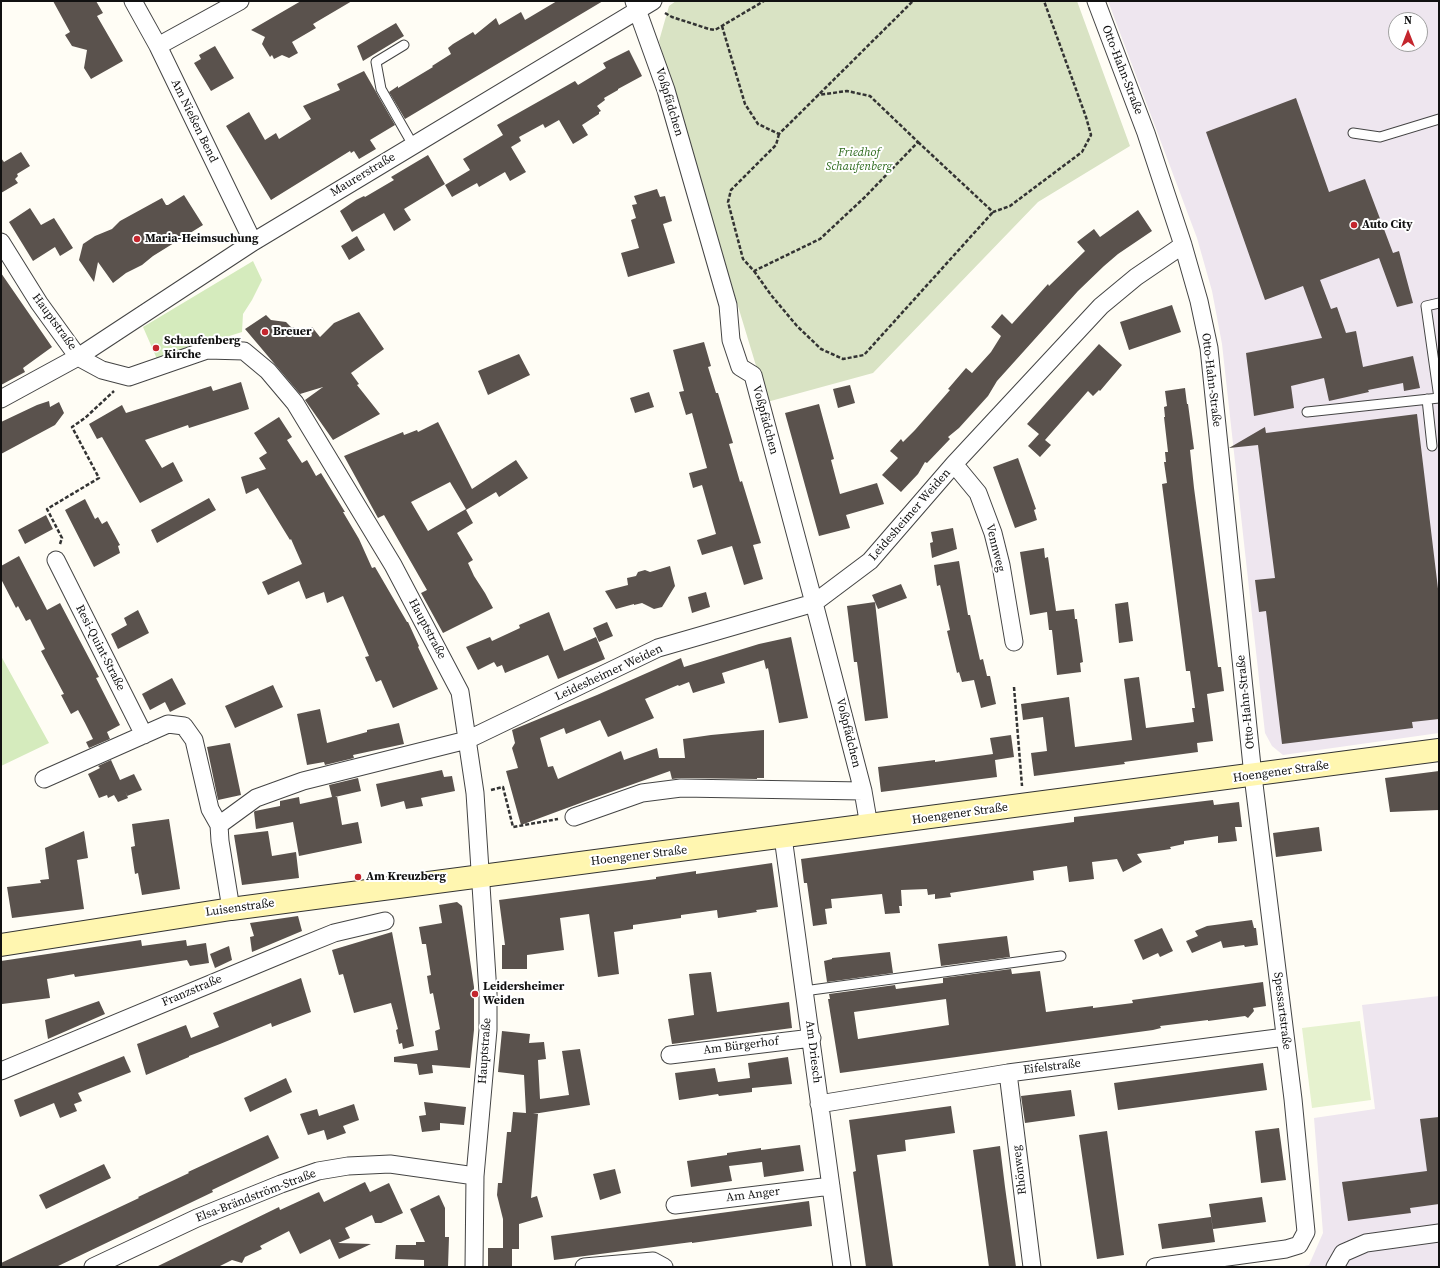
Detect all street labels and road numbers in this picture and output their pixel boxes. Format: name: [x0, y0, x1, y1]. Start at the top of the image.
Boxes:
street label: Otto-Hahn-Straße: [1098, 23, 1146, 117]
street label: Voßpfädchen: [652, 66, 686, 138]
street label: Am Nießen Bend: [168, 77, 220, 165]
street label: Maurerstraße: [328, 150, 398, 200]
street label: Hauptstraße: [29, 291, 79, 353]
street label: Otto-Hahn-Straße: [1198, 332, 1224, 428]
street label: Voßpfädchen: [749, 384, 781, 456]
street label: Leidesheimer Weiden: [866, 466, 954, 564]
street label: Vennweg: [982, 523, 1008, 573]
street label: Hauptstraße: [405, 596, 449, 662]
street label: Resi-Quint-Straße: [72, 603, 128, 693]
street label: Leidesheimer Weiden: [553, 642, 665, 704]
street label: Otto-Hahn-Straße: [1234, 654, 1258, 750]
street label: Voßpfädchen: [832, 697, 864, 769]
street label: Hoengener Straße: [1232, 758, 1330, 786]
street label: Hoengener Straße: [911, 800, 1009, 828]
street label: Hoengener Straße: [590, 843, 688, 869]
street label: Luisenstraße: [205, 896, 275, 920]
street label: Spessartstraße: [1270, 971, 1294, 1051]
street label: Franzstraße: [160, 972, 224, 1010]
street label: Hauptstraße: [476, 1017, 494, 1085]
street label: Am Driesch: [802, 1020, 824, 1084]
street label: Am Bürgerhof: [702, 1034, 780, 1058]
street label: Eifelstraße: [1022, 1056, 1082, 1078]
street label: Rhönweg: [1010, 1144, 1030, 1196]
street label: Elsa-Brändström-Straße: [194, 1166, 318, 1226]
street label: Am Anger: [725, 1185, 781, 1205]

